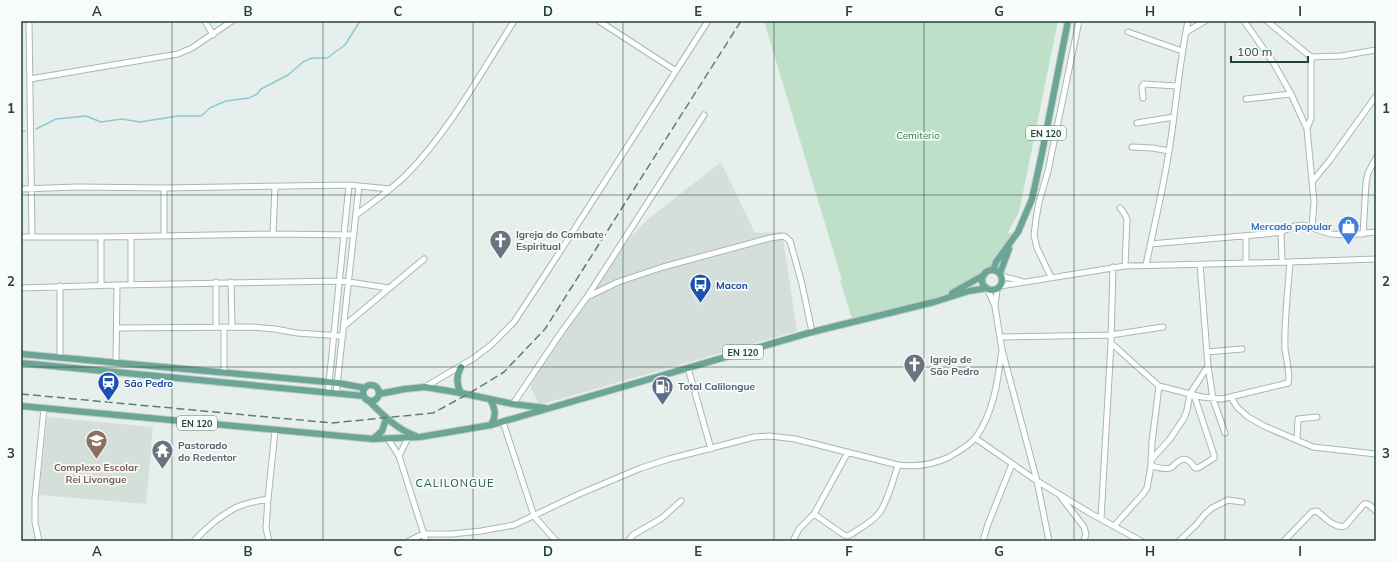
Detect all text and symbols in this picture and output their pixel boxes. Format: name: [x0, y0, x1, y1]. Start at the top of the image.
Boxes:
text: A: [92, 3, 102, 19]
text: B: [244, 3, 253, 19]
text: C: [394, 3, 403, 19]
text: D: [543, 3, 553, 19]
text: E: [694, 3, 702, 19]
text: F: [845, 3, 853, 19]
text: G: [994, 3, 1004, 19]
text: H: [1145, 3, 1155, 19]
text: I: [1298, 3, 1302, 19]
scale bar: [1231, 38, 1308, 64]
text: 100 m: [1237, 44, 1272, 59]
text: 1: [7, 100, 15, 116]
text: 1: [1382, 100, 1390, 116]
road number: EN 120: [1026, 126, 1066, 140]
park label: Cemiterio: [896, 129, 940, 142]
shop icon: Mercado popular: [1335, 213, 1361, 246]
place label: Mercado popular: [1251, 220, 1332, 233]
church icon: Igreja do Combate Espiritual: [487, 227, 513, 260]
place label: Igreja do Combate Espiritual: [516, 228, 604, 253]
bus stop icon: Macon: [687, 272, 713, 305]
text: 2: [7, 273, 15, 289]
text: 2: [1382, 273, 1390, 289]
place label: Macon: [716, 279, 748, 292]
road number: EN 120: [723, 345, 763, 359]
church icon: Igreja de São Pedro: [902, 352, 928, 385]
place label: Igreja de São Pedro: [930, 353, 979, 378]
station icon: São Pedro: [96, 370, 122, 403]
fuel station icon: Total Calilongue: [650, 373, 676, 406]
place label: São Pedro: [124, 377, 173, 390]
place label: Total Calilongue: [678, 380, 755, 393]
road number: EN 120: [177, 416, 217, 430]
school or university icon: Complexo Escolar Rei Livongue: [83, 428, 109, 461]
temple icon: Pastorado do Redentor: [149, 438, 175, 471]
place label: Pastorado do Redentor: [178, 439, 237, 464]
text: 3: [7, 445, 15, 461]
text: 3: [1382, 445, 1390, 461]
place label: Complexo Escolar Rei Livongue: [54, 461, 138, 486]
district label: CALILONGUE: [415, 476, 495, 490]
text: A: [92, 543, 102, 559]
text: B: [244, 543, 253, 559]
text: C: [394, 543, 403, 559]
text: D: [543, 543, 553, 559]
text: E: [694, 543, 702, 559]
text: F: [845, 543, 853, 559]
text: G: [994, 543, 1004, 559]
text: H: [1145, 543, 1155, 559]
text: I: [1298, 543, 1302, 559]

